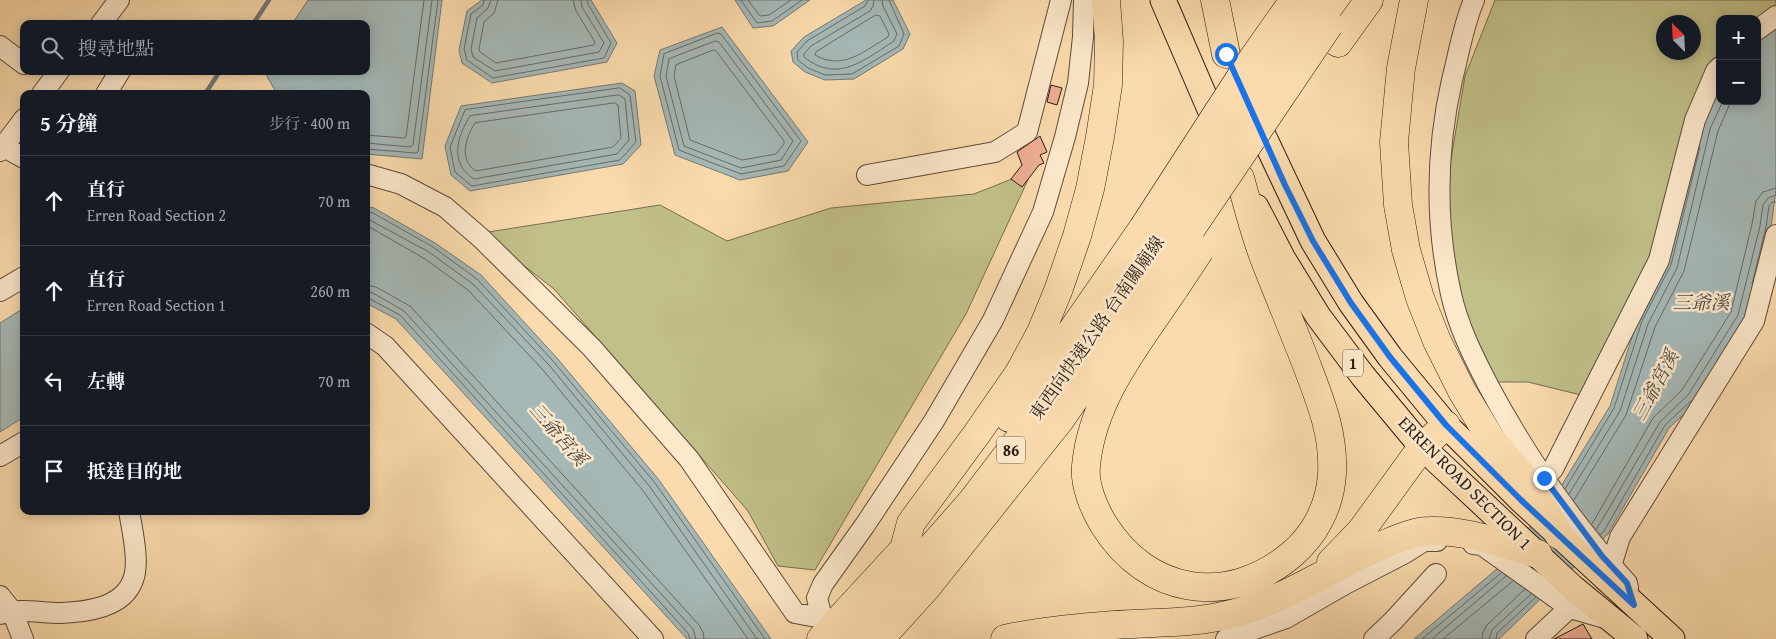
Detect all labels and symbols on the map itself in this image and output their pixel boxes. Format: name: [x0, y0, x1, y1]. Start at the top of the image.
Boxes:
north arrow: [1656, 15, 1701, 60]
route start: [1215, 43, 1238, 66]
street label: 東西向快速公路 台南關廟線: [1022, 230, 1171, 426]
water label: 三爺溪: [1672, 288, 1731, 316]
water label: 三爺宮溪: [1625, 343, 1686, 425]
road number: 1: [1343, 349, 1363, 376]
water label: 三爺宮溪: [523, 396, 596, 473]
street label: ERREN ROAD SECTION 1: [1392, 409, 1539, 556]
road number: 86: [997, 436, 1025, 464]
route end: [1533, 467, 1556, 490]

